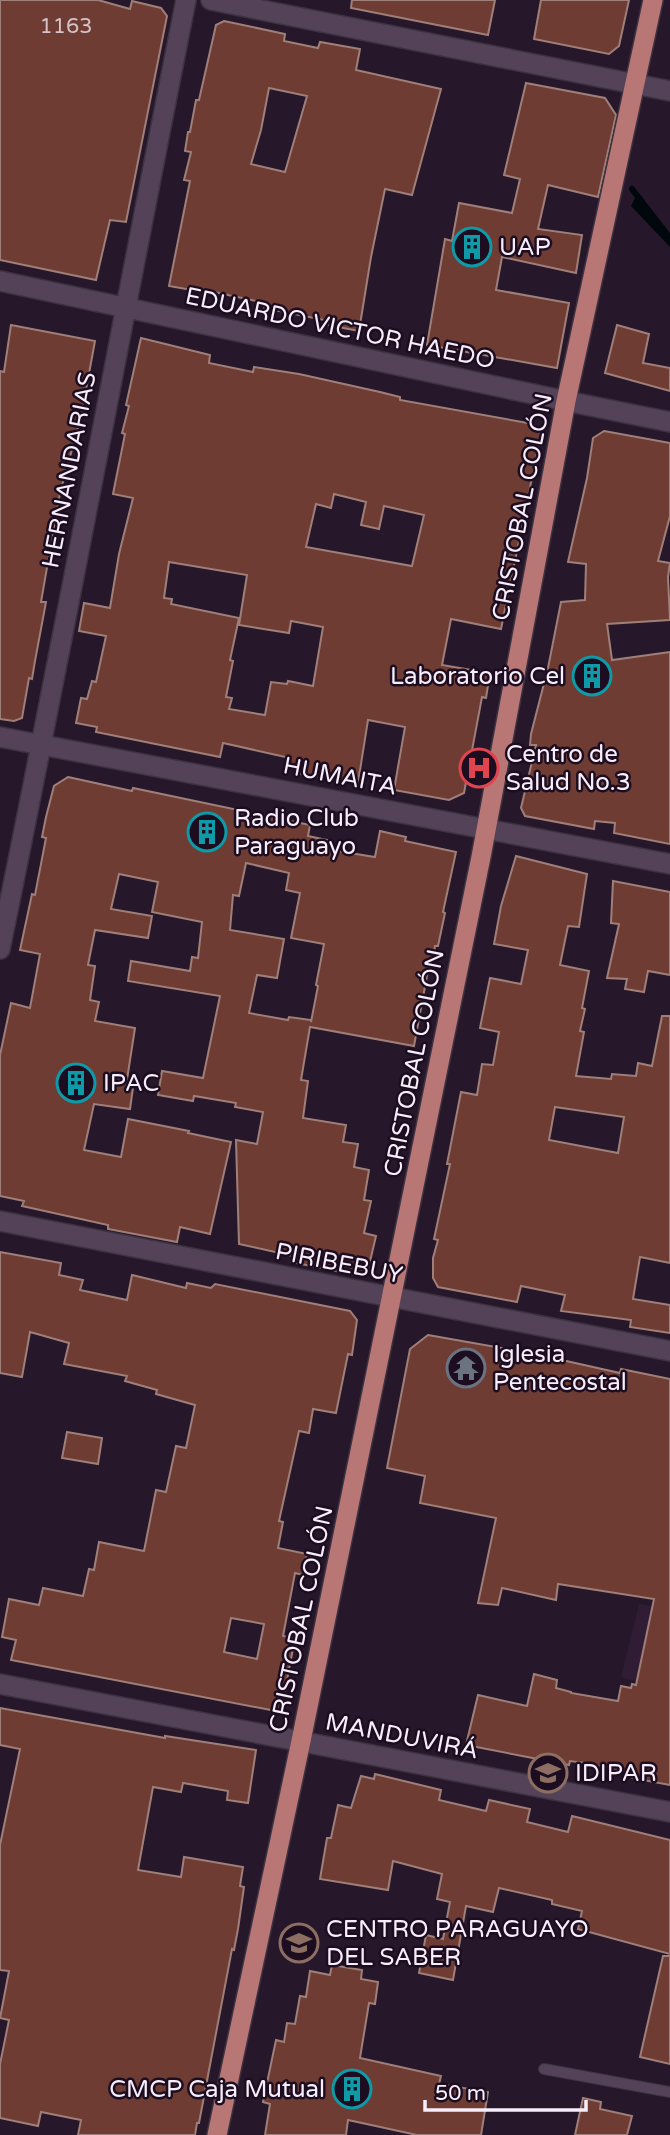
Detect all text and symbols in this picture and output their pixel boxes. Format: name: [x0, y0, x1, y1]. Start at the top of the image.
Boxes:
house number: 1163: [40, 14, 92, 39]
building icon: UAP: [451, 226, 493, 268]
place label: UAP: [499, 233, 551, 262]
street label: EDUARDO VICTOR HAEDO: [182, 281, 497, 375]
street label: HERNANDARIAS: [36, 370, 103, 571]
street label: CRISTOBAL COLÓN: [485, 391, 559, 623]
building icon: Laboratorio Cel: [571, 655, 613, 697]
place label: Laboratorio Cel: [390, 662, 565, 691]
place label: Centro de Salud No.3: [506, 740, 631, 797]
hospital icon: Centro de Salud No.3: [458, 747, 500, 789]
street label: HUMAITA: [281, 751, 399, 802]
place label: Radio Club Paraguayo: [234, 804, 359, 861]
building icon: Radio Club Paraguayo: [186, 811, 228, 853]
street label: CRISTOBAL COLÓN: [377, 947, 451, 1179]
building icon: IPAC: [55, 1062, 97, 1104]
place label: IPAC: [103, 1069, 159, 1098]
street label: PIRIBEBUY: [273, 1237, 405, 1290]
place label: Iglesia Pentecostal: [493, 1340, 627, 1397]
temple icon: Iglesia Pentecostal: [445, 1347, 487, 1389]
street label: CRISTOBAL COLÓN: [262, 1503, 340, 1735]
street label: MANDUVIRÁ: [323, 1706, 481, 1766]
school or university icon: IDIPAR: [527, 1752, 569, 1794]
place label: IDIPAR: [575, 1759, 657, 1788]
place label: CENTRO PARAGUAYO DEL SABER: [326, 1915, 589, 1972]
school or university icon: CENTRO PARAGUAYO DEL SABER: [278, 1922, 320, 1964]
building icon: CMCP Caja Mutual: [331, 2068, 373, 2110]
scale bar: [425, 2068, 586, 2112]
place label: CMCP Caja Mutual: [109, 2075, 325, 2104]
text: 50 m: [435, 2081, 486, 2106]

